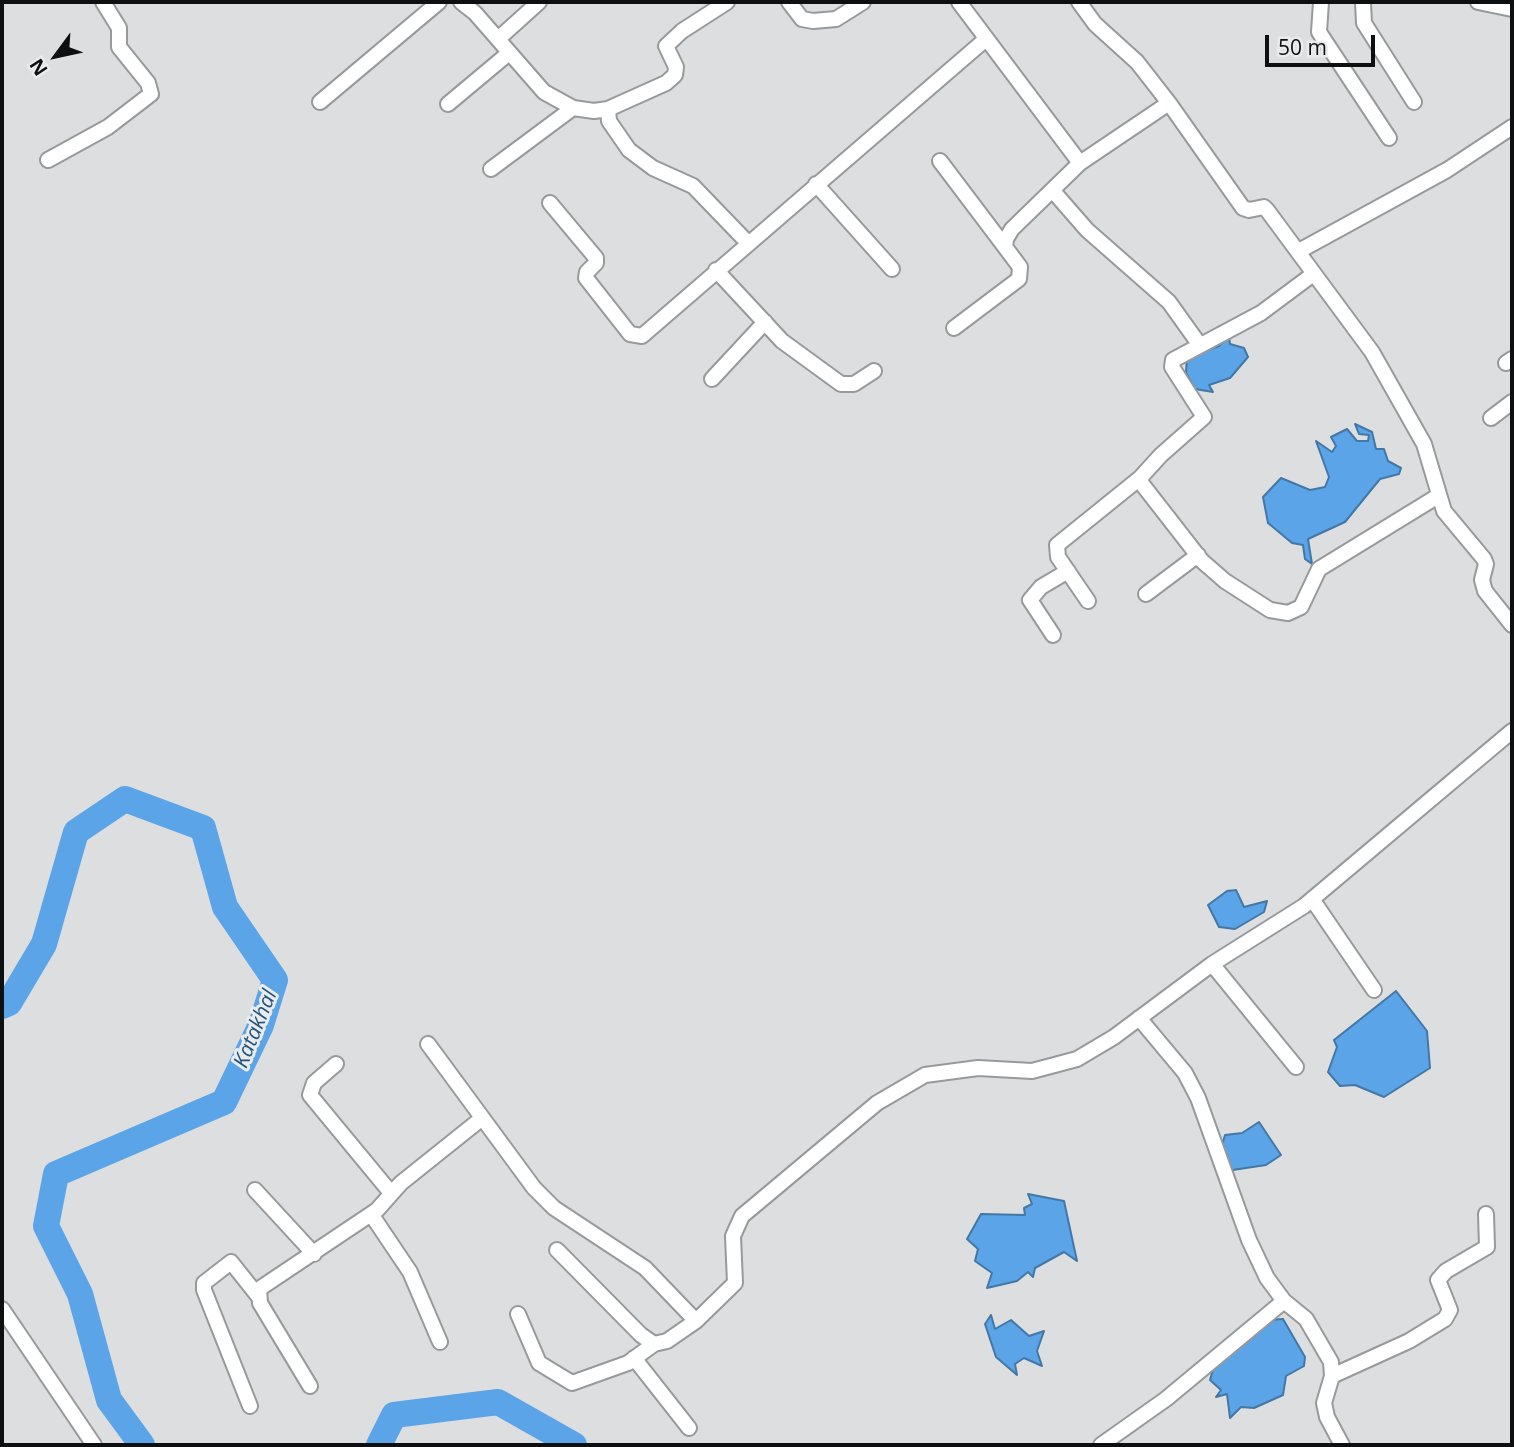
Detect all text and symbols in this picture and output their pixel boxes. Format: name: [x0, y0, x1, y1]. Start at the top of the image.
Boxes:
north arrow: [21, 21, 91, 91]
scale bar: [1269, 21, 1379, 65]
text: 50 m: [1278, 33, 1327, 61]
text: N: [23, 54, 54, 81]
water label: Katakhal: [229, 986, 283, 1072]

